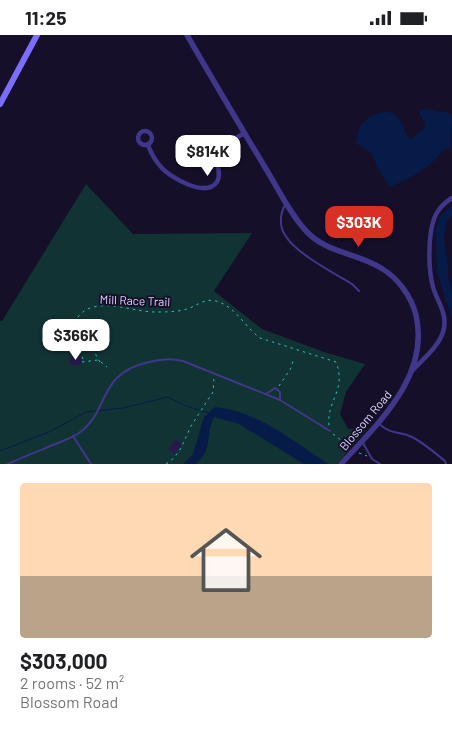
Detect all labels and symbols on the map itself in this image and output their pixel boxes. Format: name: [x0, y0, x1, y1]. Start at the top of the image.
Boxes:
pin: $814K: [173, 135, 243, 177]
pin: $303K: [324, 205, 394, 248]
street label: Mill Race Trail: [100, 292, 170, 308]
pin: $366K: [41, 319, 111, 361]
street label: Blossom Road: [336, 387, 394, 453]

